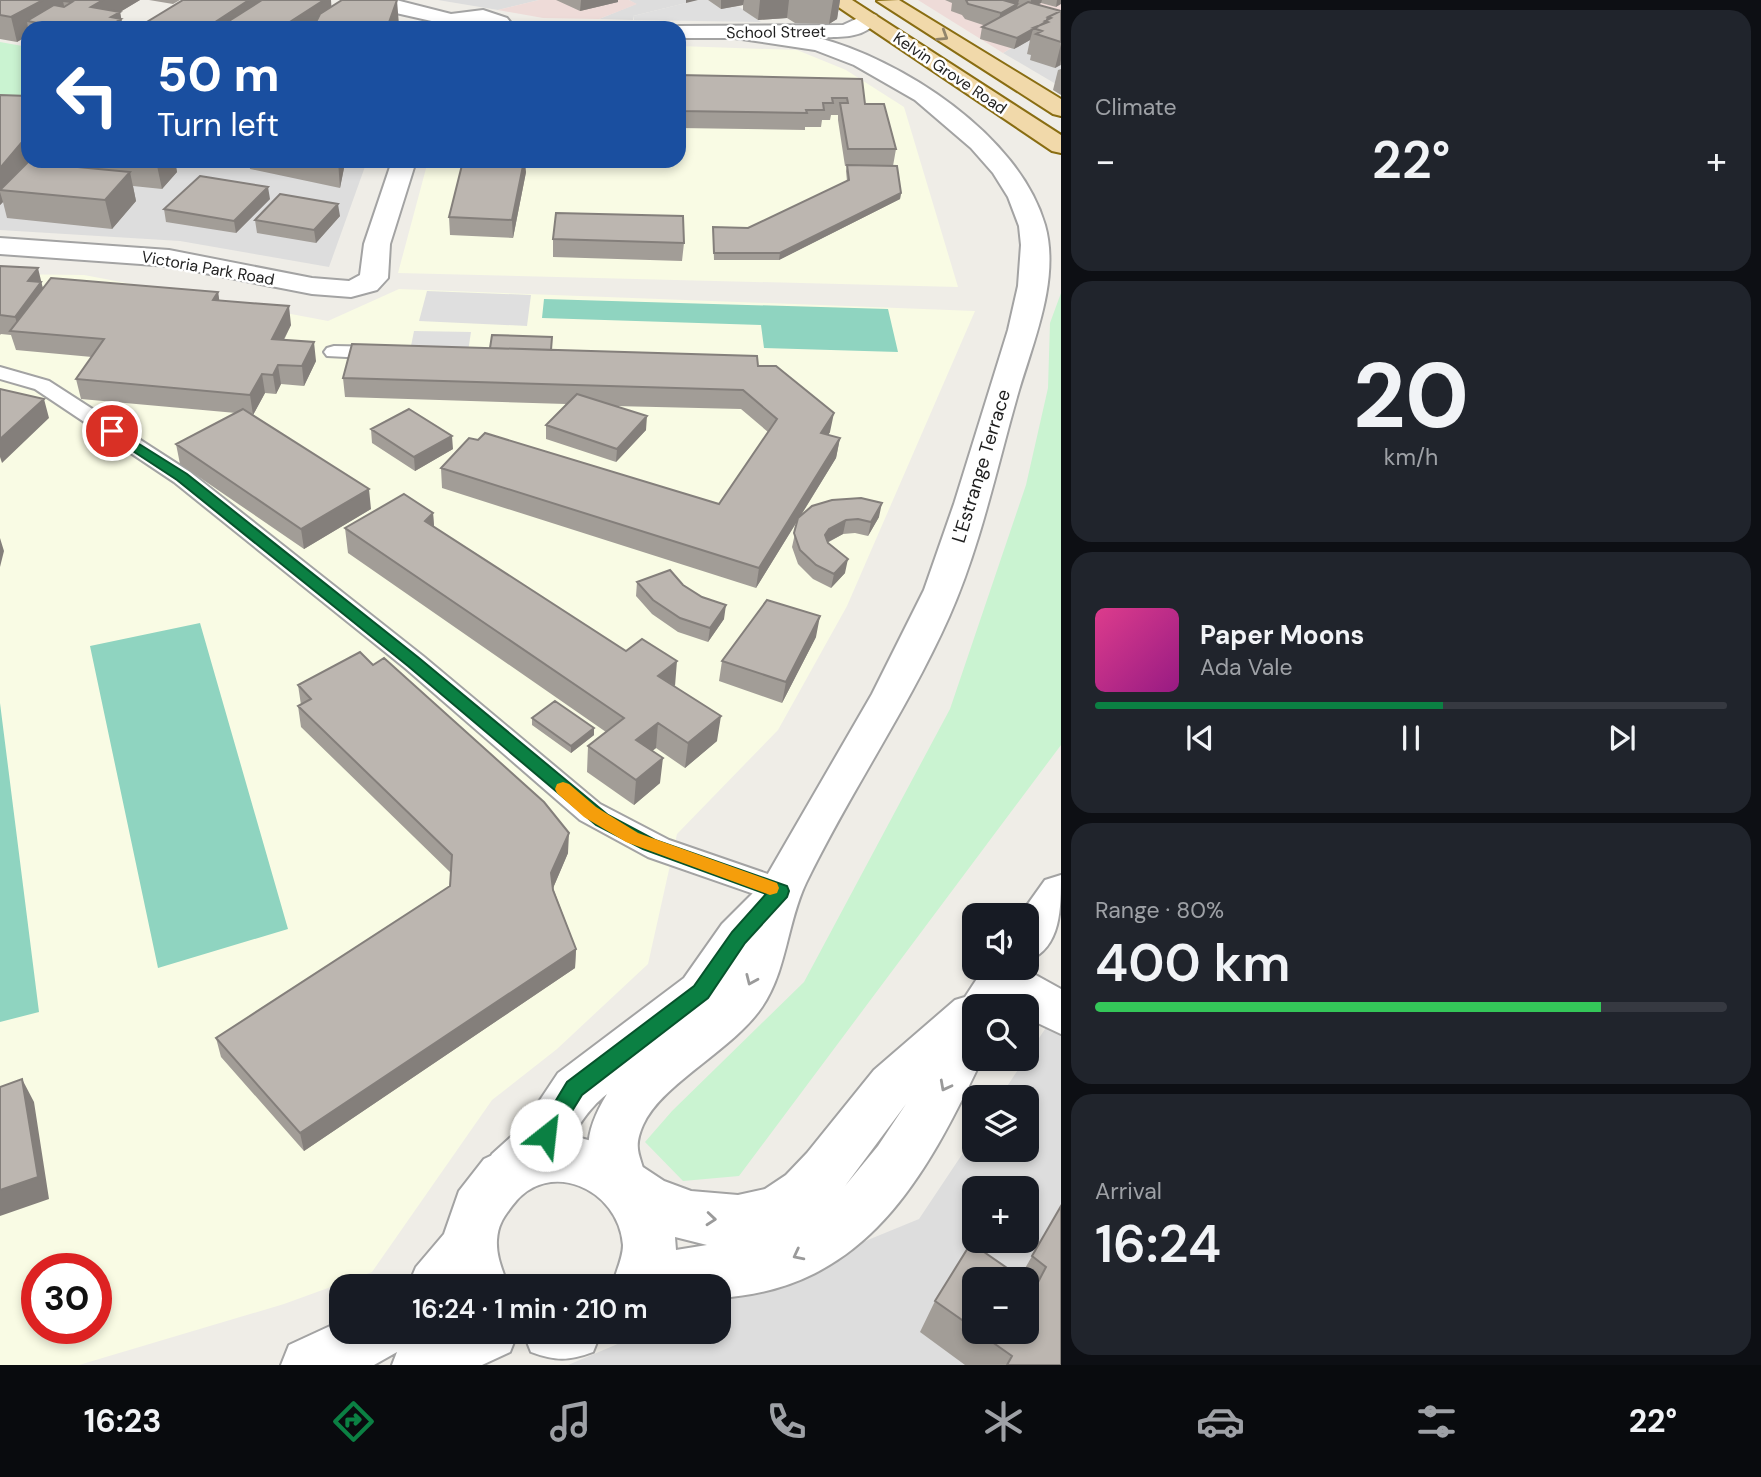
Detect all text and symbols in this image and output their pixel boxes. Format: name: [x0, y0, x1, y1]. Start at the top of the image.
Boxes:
street label: School Street: [726, 21, 826, 43]
street label: Kelvin Grove Road: [889, 27, 1011, 119]
one-way arrow: [936, 28, 949, 41]
text: 50 m: [157, 42, 280, 106]
icon: left: [42, 49, 133, 140]
text: Climate: [1095, 92, 1177, 122]
text: Turn left: [157, 104, 279, 146]
text: 22°: [1372, 126, 1450, 194]
text: −: [1095, 136, 1116, 186]
text: +: [1706, 136, 1727, 186]
street label: Victoria Park Road: [140, 246, 276, 290]
text: 20: [1353, 337, 1469, 455]
street label: L'Estrange Terrace: [946, 386, 1016, 546]
pin: [82, 401, 142, 461]
icon: arrive: [93, 412, 131, 450]
text: km/h: [1384, 442, 1438, 472]
text: Paper Moons: [1200, 618, 1364, 652]
text: Ada Vale: [1200, 652, 1293, 682]
icon: previous: [1181, 719, 1219, 757]
icon: pause: [1392, 719, 1430, 757]
icon: next: [1603, 719, 1641, 757]
text: Range · 80%: [1095, 895, 1224, 925]
map controls: [962, 903, 1039, 1344]
button: sound: [962, 903, 1039, 980]
text: 400 km: [1095, 929, 1291, 997]
one-way arrow: [746, 973, 760, 985]
button: search: [962, 994, 1039, 1071]
one-way arrow: [939, 1078, 953, 1091]
button: layers: [962, 1085, 1039, 1162]
position arrow: [509, 1098, 583, 1172]
button: +: [962, 1176, 1039, 1253]
text: Arrival: [1095, 1176, 1162, 1206]
text: 16:24: [1095, 1210, 1221, 1278]
one-way arrow: [705, 1212, 716, 1227]
one-way arrow: [793, 1247, 805, 1261]
speed limit sign: 30: [21, 1253, 112, 1344]
button: −: [962, 1267, 1039, 1344]
text: 16:24 · 1 min · 210 m: [412, 1292, 648, 1326]
icon: directions: [329, 1397, 378, 1446]
icon: music: [546, 1397, 595, 1446]
icon: phone: [762, 1397, 811, 1446]
icon: climate: [979, 1397, 1028, 1446]
icon: car: [1196, 1397, 1245, 1446]
icon: filters: [1412, 1397, 1461, 1446]
text: 16:23: [84, 1400, 162, 1442]
text: 22°: [1629, 1400, 1677, 1442]

